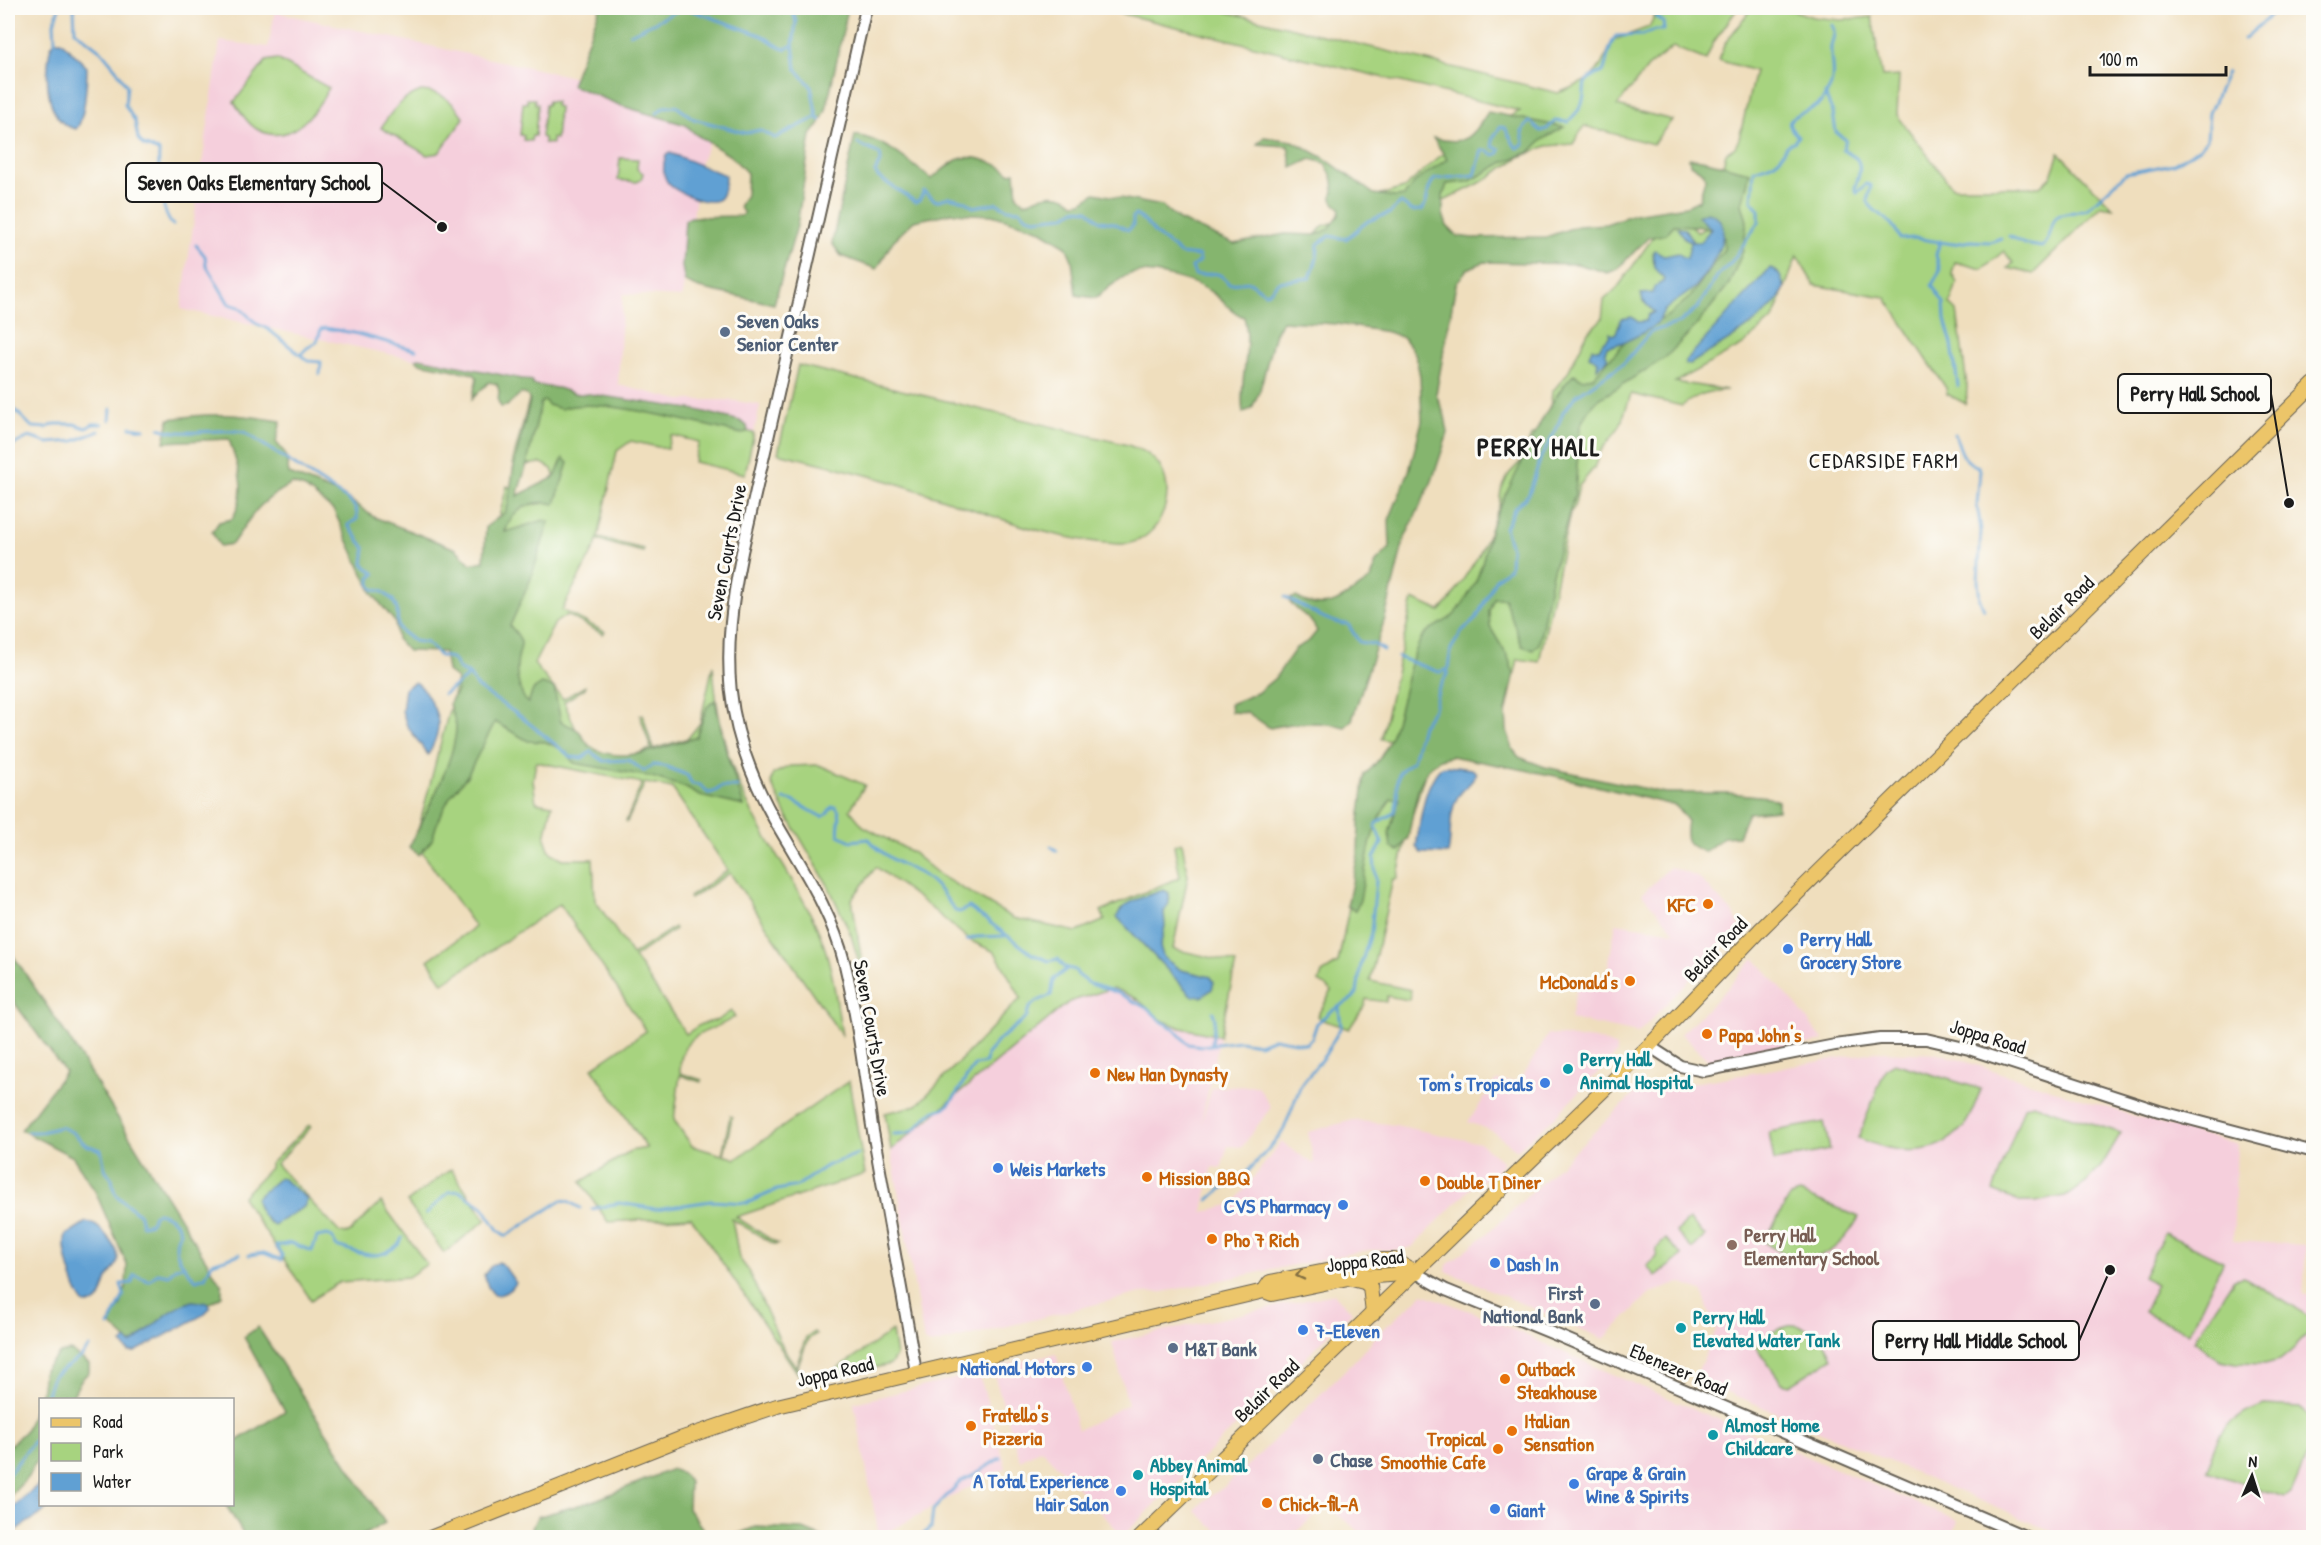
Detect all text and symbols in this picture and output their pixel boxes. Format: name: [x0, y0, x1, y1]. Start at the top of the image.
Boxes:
scale bar: [2090, 39, 2226, 77]
text: 100 m: [2099, 47, 2138, 72]
callout: Seven Oaks Elementary School: [126, 163, 382, 202]
text: Seven Oaks Elementary School: [138, 168, 371, 198]
place label: Seven Oaks Senior Center: [737, 307, 839, 357]
marker: Seven Oaks Senior Center: [718, 325, 732, 339]
callout: Perry Hall School: [2118, 374, 2271, 413]
text: Perry Hall School: [2130, 379, 2260, 409]
district label: PERRY HALL: [1477, 429, 1601, 464]
district label: CEDARSIDE FARM: [1809, 446, 1959, 475]
street label: Seven Courts Drive: [700, 482, 752, 622]
street label: Belair Road: [2023, 569, 2100, 645]
place label: KFC: [1667, 891, 1696, 918]
marker: KFC: [1701, 897, 1715, 911]
street label: Belair Road: [1677, 910, 1753, 987]
place label: Perry Hall Grocery Store: [1800, 925, 1902, 976]
marker: Perry Hall Grocery Store: [1781, 942, 1795, 956]
street label: Seven Courts Drive: [848, 958, 898, 1098]
place label: McDonald's: [1540, 968, 1618, 995]
marker: McDonald's: [1623, 974, 1637, 988]
street label: Joppa Road: [1947, 1012, 2029, 1060]
place label: Papa John's: [1719, 1021, 1802, 1049]
marker: Papa John's: [1700, 1027, 1714, 1041]
place label: Perry Hall Animal Hospital: [1580, 1045, 1694, 1096]
place label: New Han Dynasty: [1107, 1060, 1229, 1088]
marker: Perry Hall Animal Hospital: [1561, 1062, 1575, 1076]
marker: New Han Dynasty: [1088, 1066, 1102, 1080]
place label: Tom's Tropicals: [1419, 1070, 1533, 1098]
marker: Tom's Tropicals: [1538, 1076, 1552, 1090]
place label: Weis Markets: [1010, 1155, 1106, 1182]
marker: Weis Markets: [991, 1161, 1005, 1175]
place label: Mission BBQ: [1159, 1164, 1250, 1191]
place label: Double T Diner: [1437, 1168, 1542, 1195]
marker: Mission BBQ: [1140, 1170, 1154, 1184]
marker: Double T Diner: [1418, 1174, 1432, 1188]
place label: CVS Pharmacy: [1224, 1192, 1332, 1220]
marker: CVS Pharmacy: [1336, 1198, 1350, 1212]
place label: Perry Hall Elementary School: [1744, 1221, 1880, 1272]
place label: Pho 7 Rich: [1224, 1226, 1300, 1253]
marker: Pho 7 Rich: [1205, 1232, 1219, 1246]
marker: Perry Hall Elementary School: [1725, 1238, 1739, 1252]
street label: Joppa Road: [1325, 1242, 1405, 1278]
place label: Dash In: [1507, 1250, 1559, 1277]
marker: Dash In: [1488, 1256, 1502, 1270]
one-way arrow: [1295, 1268, 1305, 1281]
place label: First National Bank: [1483, 1279, 1584, 1329]
marker: First National Bank: [1588, 1297, 1602, 1311]
place label: Perry Hall Elevated Water Tank: [1693, 1303, 1841, 1353]
place label: 7-Eleven: [1314, 1317, 1380, 1344]
marker: Perry Hall Elevated Water Tank: [1674, 1321, 1688, 1335]
callout: Perry Hall Middle School: [1873, 1321, 2079, 1360]
marker: 7-Eleven: [1296, 1323, 1310, 1337]
text: Perry Hall Middle School: [1885, 1326, 2067, 1356]
place label: M&T Bank: [1185, 1335, 1257, 1362]
street label: Ebenezer Road: [1626, 1336, 1732, 1402]
marker: M&T Bank: [1166, 1341, 1180, 1355]
street label: Joppa Road: [794, 1349, 876, 1393]
street label: Belair Road: [1228, 1352, 1305, 1428]
place label: National Motors: [960, 1354, 1075, 1381]
place label: Outback Steakhouse: [1517, 1355, 1597, 1405]
marker: National Motors: [1080, 1360, 1094, 1374]
marker: Outback Steakhouse: [1498, 1372, 1512, 1386]
legend: [39, 1398, 234, 1506]
place label: Fratello's Pizzeria: [982, 1401, 1049, 1451]
place label: Italian Sensation: [1524, 1407, 1594, 1457]
text: Road: [93, 1409, 123, 1434]
place label: Almost Home Childcare: [1725, 1411, 1820, 1461]
marker: Fratello's Pizzeria: [964, 1419, 978, 1433]
marker: Italian Sensation: [1505, 1424, 1519, 1438]
place label: Tropical Smoothie Cafe: [1381, 1425, 1487, 1475]
marker: Almost Home Childcare: [1706, 1428, 1720, 1442]
text: Park: [93, 1439, 124, 1464]
marker: Tropical Smoothie Cafe: [1491, 1442, 1505, 1456]
place label: Chase: [1330, 1446, 1373, 1473]
north arrow: [2222, 1446, 2282, 1506]
text: N: [2248, 1450, 2258, 1472]
place label: Abbey Animal Hospital: [1150, 1451, 1248, 1502]
marker: Chase: [1311, 1452, 1325, 1466]
place label: Grape & Grain Wine & Spirits: [1586, 1459, 1689, 1510]
place label: A Total Experience Hair Salon: [973, 1467, 1109, 1517]
marker: Abbey Animal Hospital: [1131, 1468, 1145, 1482]
text: Water: [93, 1469, 131, 1494]
marker: Grape & Grain Wine & Spirits: [1567, 1477, 1581, 1491]
marker: A Total Experience Hair Salon: [1114, 1484, 1128, 1498]
place label: Chick-fil-A: [1279, 1490, 1358, 1517]
marker: Chick-fil-A: [1260, 1496, 1274, 1510]
place label: Giant: [1507, 1496, 1546, 1523]
marker: Giant: [1488, 1502, 1502, 1516]

